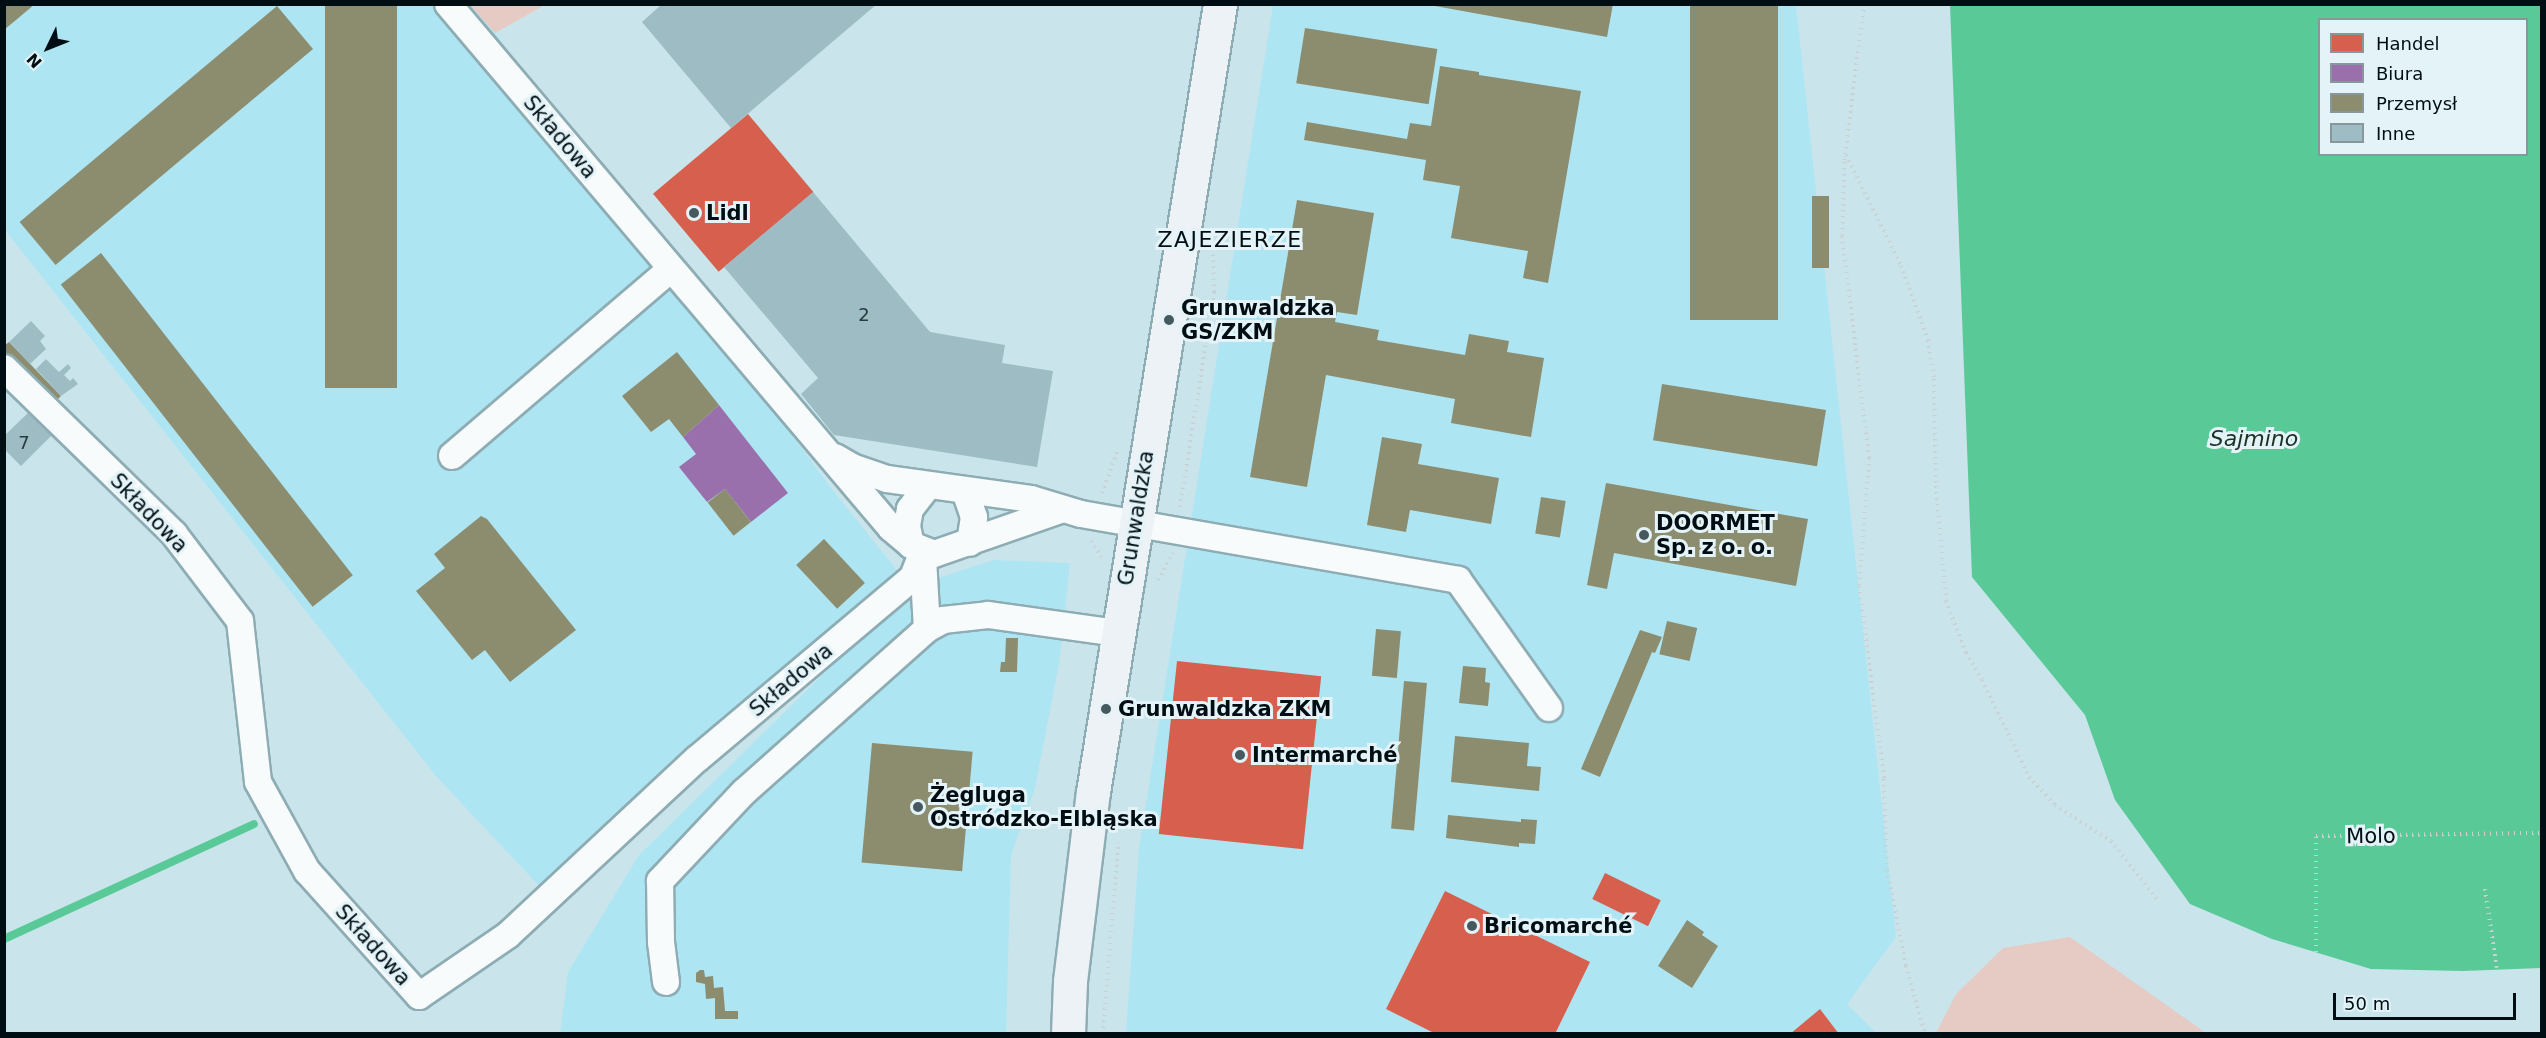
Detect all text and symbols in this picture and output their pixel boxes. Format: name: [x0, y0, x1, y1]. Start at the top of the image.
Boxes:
north arrow: [18, 18, 78, 78]
legend: [2318, 18, 2528, 156]
text: Handel: [2376, 33, 2439, 54]
text: N: [23, 49, 46, 72]
text: Biura: [2376, 63, 2423, 84]
street label: Składowa: [518, 90, 602, 184]
text: Przemysł: [2376, 93, 2457, 114]
text: Inne: [2376, 123, 2415, 144]
place label: Lidl: [706, 200, 749, 226]
marker: Lidl: [687, 206, 701, 220]
district label: ZAJEZIERZE: [1157, 227, 1303, 253]
place label: Grunwaldzka GS/ZKM: [1181, 295, 1335, 345]
house number: 2: [858, 304, 870, 326]
marker: Grunwaldzka GS/ZKM: [1162, 313, 1176, 327]
water label: Sajmino: [2210, 426, 2298, 452]
house number: 7: [18, 432, 30, 454]
street label: Grunwaldzka: [1113, 449, 1159, 587]
street label: Składowa: [105, 468, 193, 558]
place label: DOORMET Sp. z o. o.: [1656, 510, 1775, 560]
marker: DOORMET Sp. z o. o.: [1637, 528, 1651, 542]
street label: Składowa: [744, 638, 838, 722]
place label: Grunwaldzka ZKM: [1118, 696, 1331, 722]
marker: Grunwaldzka ZKM: [1099, 702, 1113, 716]
place label: Intermarché: [1252, 742, 1397, 768]
marker: Intermarché: [1233, 748, 1247, 762]
place label: Żegluga Ostródzko-Elbląska: [930, 782, 1158, 832]
marker: Żegluga Ostródzko-Elbląska: [911, 800, 925, 814]
street label: Molo: [2346, 823, 2396, 849]
street label: Składowa: [330, 899, 416, 991]
place label: Bricomarché: [1484, 913, 1632, 939]
marker: Bricomarché: [1465, 919, 1479, 933]
scale bar: [2336, 981, 2519, 1019]
text: 50 m: [2344, 993, 2390, 1014]

